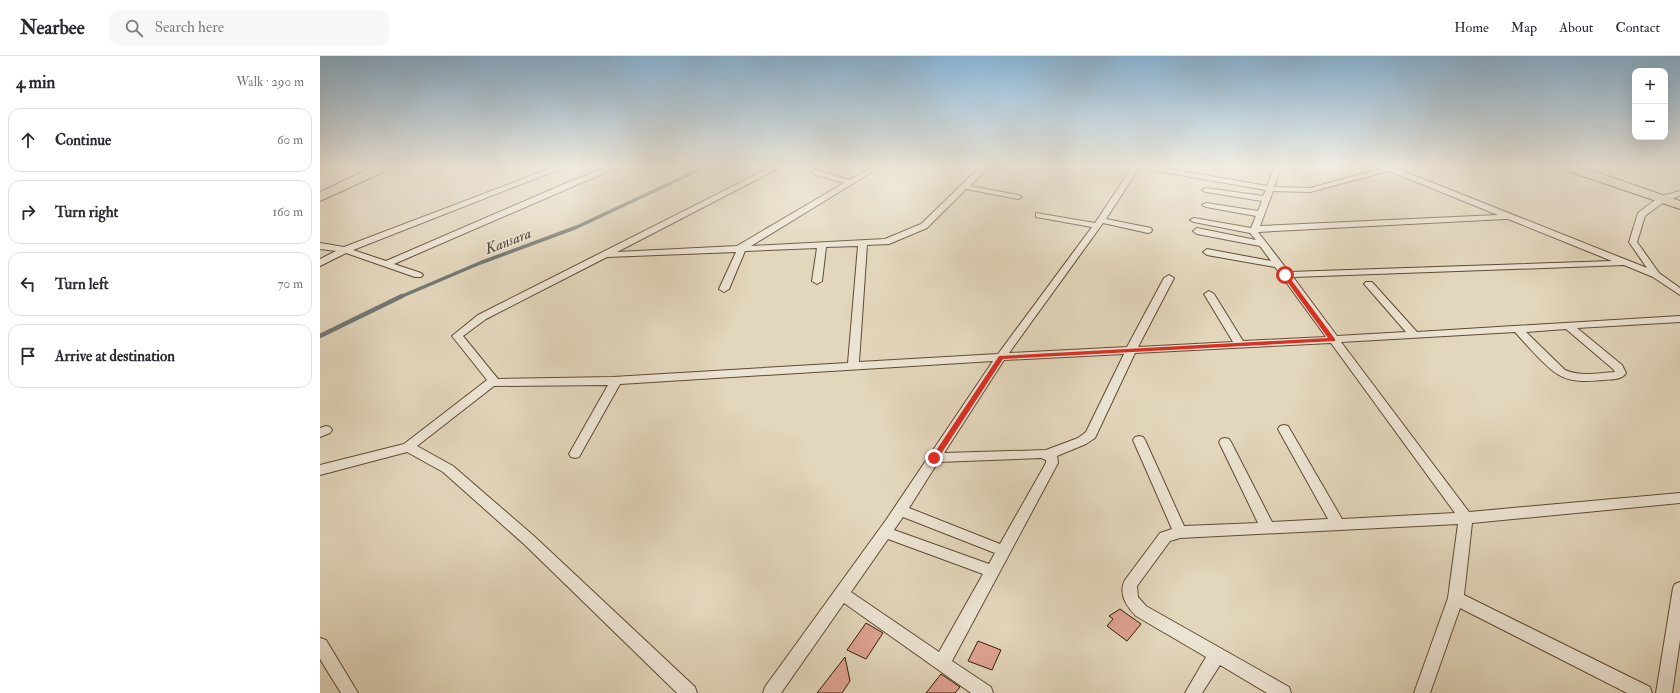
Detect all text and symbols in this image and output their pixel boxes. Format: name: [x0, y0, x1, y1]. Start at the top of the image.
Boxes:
search box: [109, 10, 389, 46]
text: Nearbee: [20, 16, 85, 40]
icon: search: [123, 17, 145, 39]
text: Search here: [155, 18, 224, 37]
text: Home: [1454, 19, 1489, 36]
text: Map: [1511, 19, 1537, 36]
text: About: [1559, 19, 1593, 36]
text: Contact: [1615, 19, 1660, 36]
map controls: [1632, 68, 1668, 140]
button: +: [1632, 68, 1668, 104]
text: 4 min: [16, 72, 55, 93]
text: Walk · 290 m: [236, 74, 304, 90]
button: −: [1632, 104, 1668, 140]
icon: ahead: [17, 129, 39, 151]
text: Continue: [55, 131, 111, 150]
text: 60 m: [277, 132, 303, 148]
icon: right: [17, 201, 39, 223]
text: Turn right: [55, 203, 118, 222]
text: 160 m: [272, 204, 303, 220]
water label: Kansara: [481, 224, 534, 259]
route start: [1276, 266, 1294, 284]
icon: left: [17, 273, 39, 295]
text: Turn left: [55, 275, 109, 294]
text: 70 m: [278, 276, 303, 292]
icon: arrive: [17, 345, 39, 367]
text: Arrive at destination: [55, 347, 175, 366]
route end: [925, 449, 943, 467]

